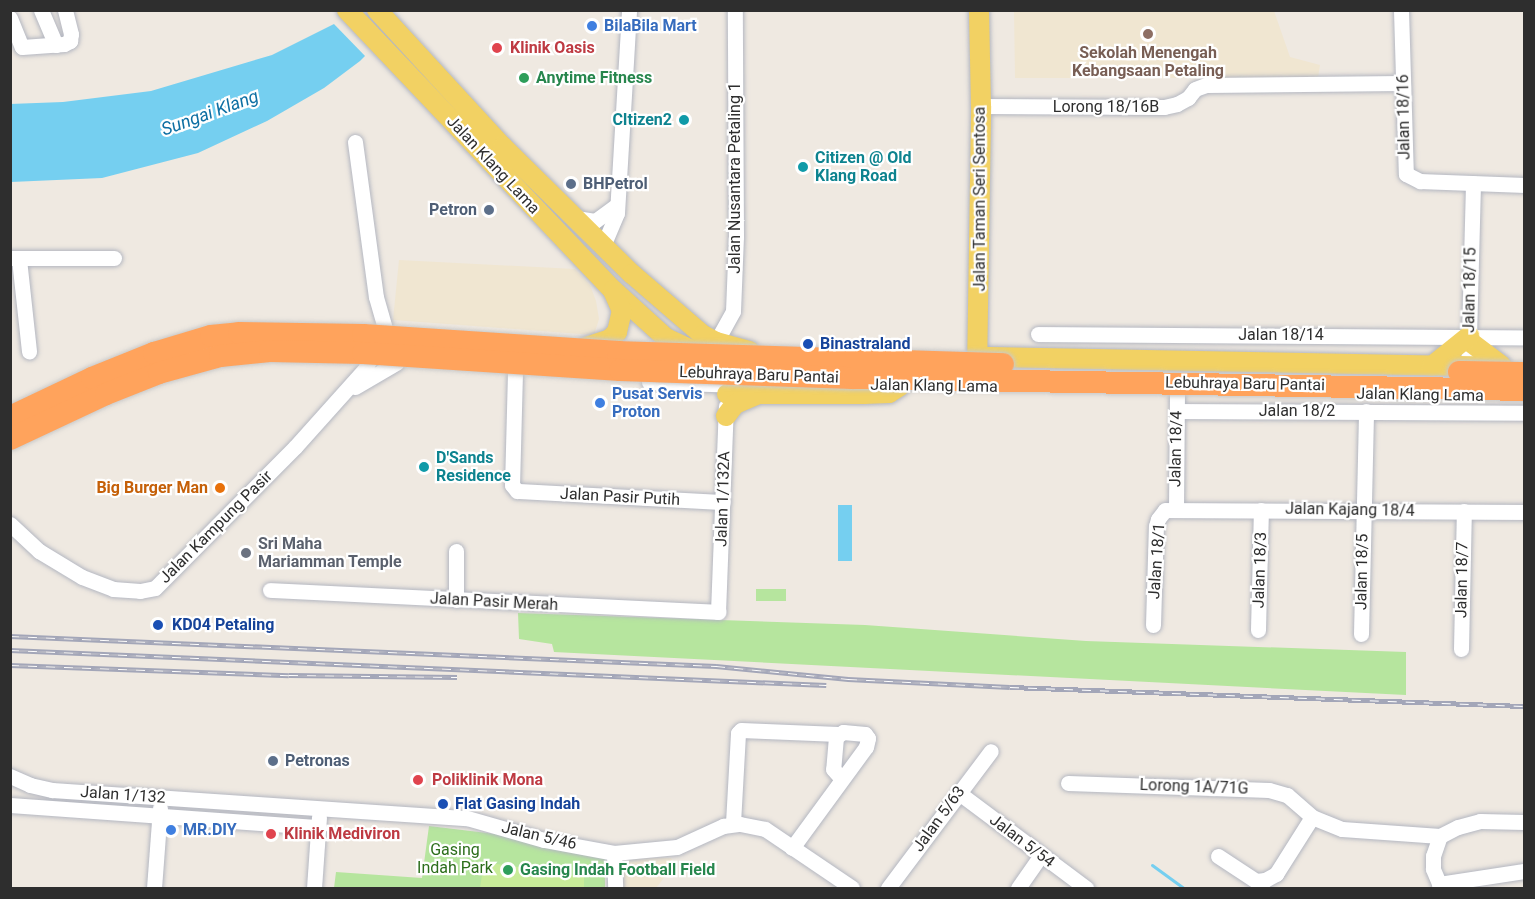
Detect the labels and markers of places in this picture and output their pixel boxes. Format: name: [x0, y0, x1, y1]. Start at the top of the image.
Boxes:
place label: BilaBila Mart: [604, 16, 697, 36]
marker: BilaBila Mart: [585, 19, 599, 33]
marker: Sekolah Menengah Kebangsaan Petaling: [1141, 27, 1155, 41]
place label: Klinik Oasis: [510, 38, 595, 58]
marker: Klinik Oasis: [488, 39, 506, 57]
place label: Sekolah Menengah Kebangsaan Petaling: [1072, 43, 1224, 81]
place label: Anytime Fitness: [536, 68, 652, 88]
marker: Anytime Fitness: [517, 71, 531, 85]
place label: CItizen2: [612, 110, 672, 130]
marker: CItizen2: [677, 113, 691, 127]
place label: Citizen @ Old Klang Road: [815, 148, 912, 186]
marker: Citizen @ Old Klang Road: [796, 160, 810, 174]
place label: BHPetrol: [583, 174, 648, 194]
marker: BHPetrol: [564, 177, 578, 191]
place label: Petron: [429, 200, 477, 220]
marker: Petron: [482, 203, 496, 217]
place label: Binastraland: [820, 334, 911, 354]
marker: Binastraland: [801, 337, 815, 351]
place label: Pusat Servis Proton: [612, 384, 702, 422]
marker: Pusat Servis Proton: [593, 396, 607, 410]
place label: D'Sands Residence: [436, 448, 511, 486]
marker: D'Sands Residence: [417, 460, 431, 474]
place label: Big Burger Man: [96, 478, 208, 498]
marker: Big Burger Man: [213, 481, 227, 495]
place label: Sri Maha Mariamman Temple: [258, 534, 402, 572]
marker: Sri Maha Mariamman Temple: [239, 546, 253, 560]
place label: KD04 Petaling: [172, 615, 274, 635]
marker: KD04 Petaling: [149, 616, 167, 634]
place label: Petronas: [285, 751, 350, 771]
marker: Petronas: [266, 754, 280, 768]
place label: Poliklinik Mona: [432, 770, 543, 790]
marker: Poliklinik Mona: [409, 771, 427, 789]
place label: Flat Gasing Indah: [455, 794, 580, 814]
marker: Flat Gasing Indah: [436, 797, 450, 811]
place label: MR.DIY: [183, 820, 237, 840]
marker: MR.DIY: [164, 823, 178, 837]
place label: Klinik Mediviron: [284, 824, 400, 844]
marker: Klinik Mediviron: [262, 825, 280, 843]
place label: Gasing Indah Football Field: [520, 860, 715, 880]
marker: Gasing Indah Football Field: [501, 863, 515, 877]

